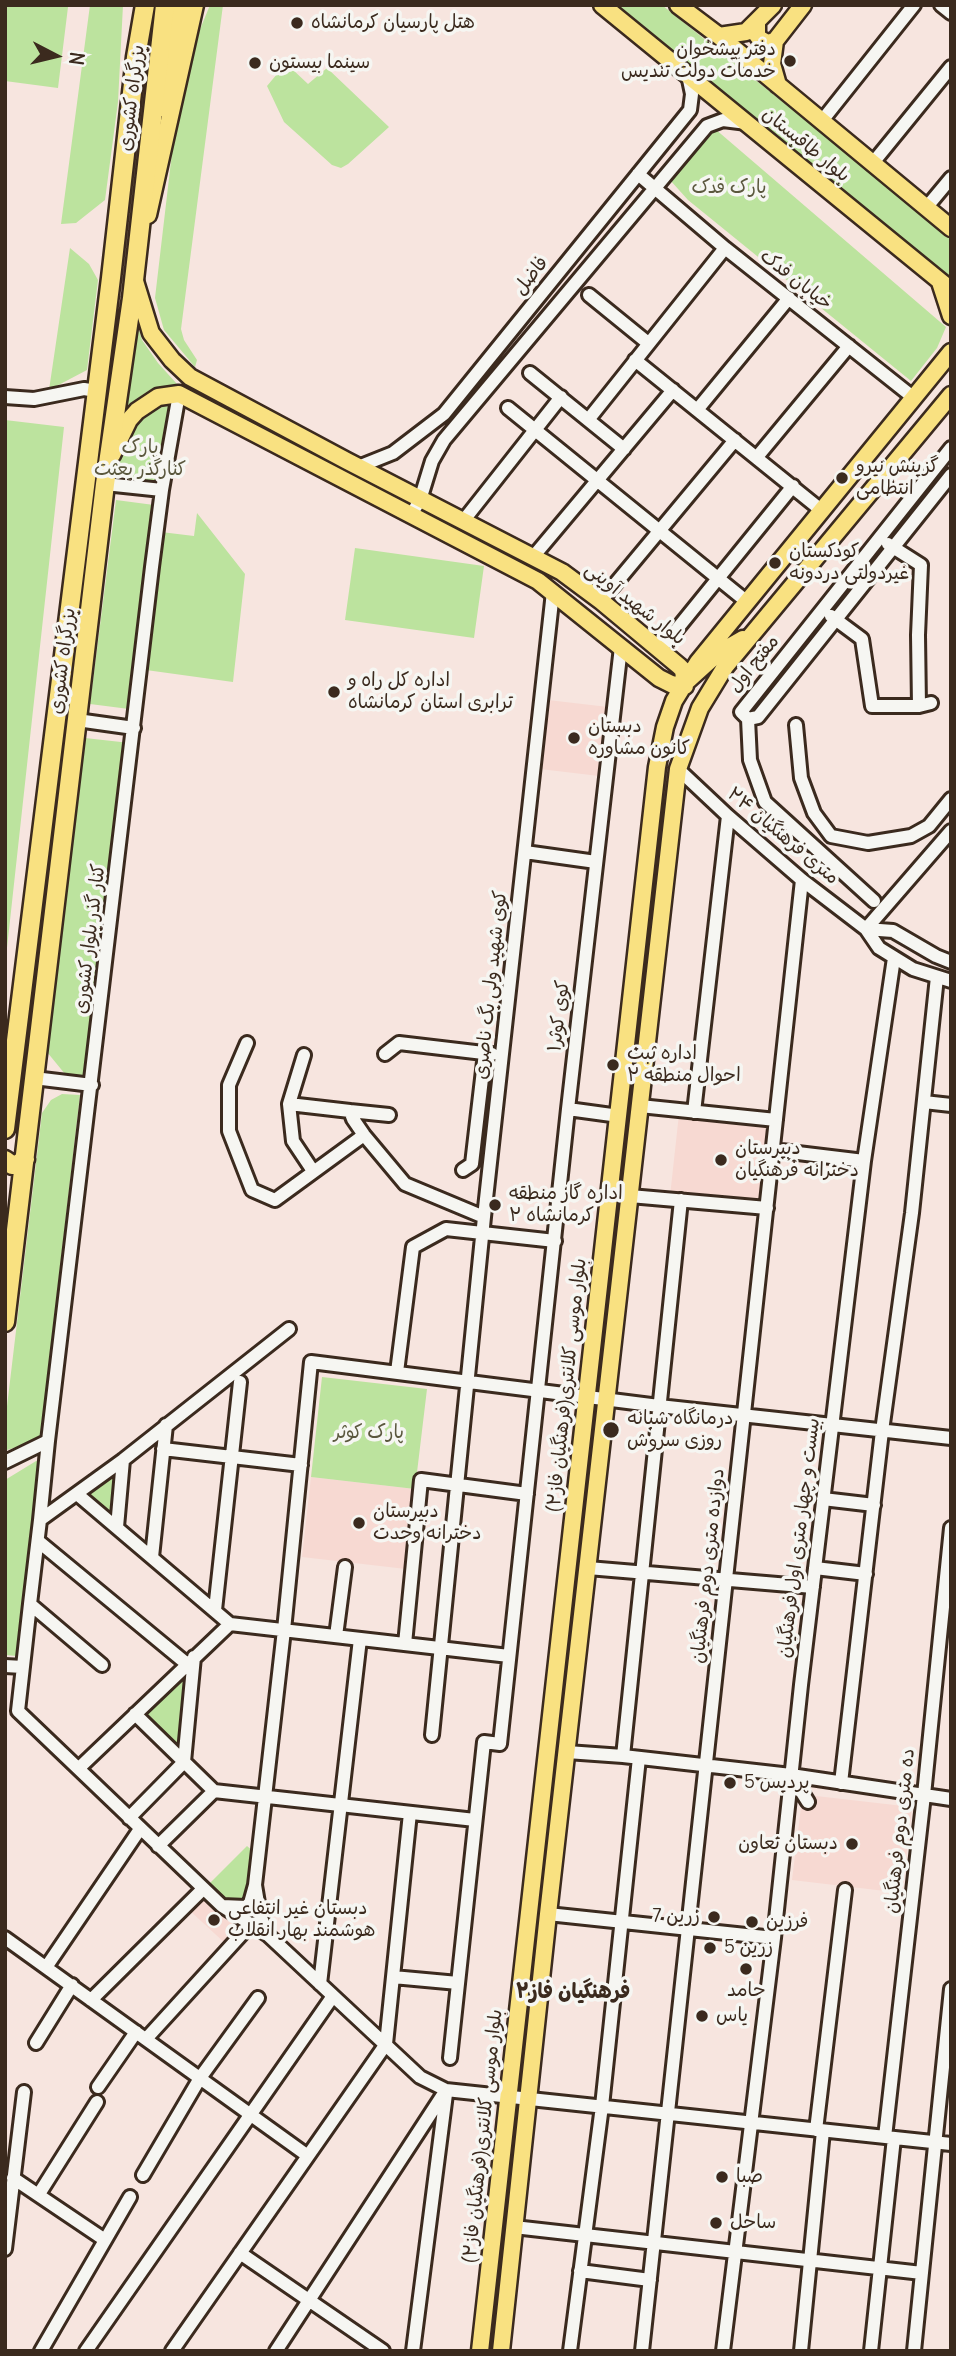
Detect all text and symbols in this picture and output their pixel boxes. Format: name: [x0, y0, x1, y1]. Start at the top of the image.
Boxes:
place label: هتل پارسیان کرمانشاه: [311, 12, 475, 34]
marker: هتل پارسیان کرمانشاه: [289, 15, 305, 31]
north arrow: [21, 21, 91, 91]
place label: دفتر پیشخوان خدمات دولت تندیس: [621, 39, 776, 83]
street label: بزرگراه کشوری: [114, 43, 150, 153]
text: N: [64, 51, 90, 67]
place label: سینما بیستون: [269, 52, 370, 74]
marker: دفتر پیشخوان خدمات دولت تندیس: [782, 53, 798, 69]
marker: سینما بیستون: [247, 55, 263, 71]
street label: بلوار طاقبستان: [757, 103, 855, 187]
park label: پارک فدک: [691, 177, 767, 199]
street label: خیابان فدک: [755, 245, 837, 315]
street label: فاضل: [509, 252, 553, 300]
park label: پارک کنارگذر بعثت: [94, 437, 186, 481]
place label: گزینش نیرو انتظامی: [856, 456, 939, 500]
marker: گزینش نیرو انتظامی: [834, 470, 850, 486]
place label: کودکستان غیردولتی دردونه: [789, 541, 909, 585]
marker: کودکستان غیردولتی دردونه: [767, 555, 783, 571]
street label: بلوار شهید آوینی: [580, 558, 690, 650]
street label: بزرگراه کشوری: [45, 606, 81, 716]
street label: مفتح اول: [724, 631, 784, 697]
place label: اداره کل راه و ترابری استان کرمانشاه: [348, 670, 513, 714]
marker: اداره کل راه و ترابری استان کرمانشاه: [326, 684, 342, 700]
place label: دبستان کانون مشاوره: [588, 716, 690, 760]
marker: دبستان کانون مشاوره: [566, 730, 582, 746]
street label: ۲۴ متری فرهنگیان: [722, 783, 844, 889]
street label: کنار گذر بلوار کشوری: [69, 863, 111, 1015]
street label: کوی شهید ولی بگ ناصری: [470, 889, 512, 1081]
street label: کوی کوثر۱: [543, 979, 575, 1053]
place label: اداره ثبت احوال منطقه ۲: [627, 1043, 741, 1087]
marker: اداره ثبت احوال منطقه ۲: [605, 1057, 621, 1073]
place label: دبیرستان دخترانه فرهنگیان: [735, 1138, 859, 1182]
marker: دبیرستان دخترانه فرهنگیان: [713, 1152, 729, 1168]
place label: اداره گاز منطقه ۲ کرمانشاه: [509, 1183, 623, 1227]
marker: اداره گاز منطقه ۲ کرمانشاه: [487, 1197, 503, 1213]
street label: بلوار موسی کلانتری(فرهنگیان فاز۲): [542, 1257, 592, 1513]
place label: درمانگاه شبانه روزی سروش: [627, 1408, 733, 1452]
street label: بیست و چهار متری اول فرهنگیان: [773, 1417, 825, 1659]
marker: درمانگاه شبانه روزی سروش: [601, 1420, 621, 1440]
park label: پارک کوثر: [334, 1422, 404, 1444]
street label: دوازده متری دوم فرهنگیان: [686, 1467, 730, 1665]
place label: دبیرستان دخترانه وحدت: [373, 1501, 481, 1545]
marker: دبیرستان دخترانه وحدت: [351, 1515, 367, 1531]
street label: ده متری دوم فرهنگیان: [880, 1747, 920, 1915]
place label: پردیس 5: [744, 1772, 810, 1794]
marker: پردیس 5: [722, 1775, 738, 1791]
place label: دبستان تعاون: [738, 1833, 838, 1855]
marker: دبستان تعاون: [844, 1836, 860, 1852]
place label: دبستان غیر انتفاعی هوشمند بهار انقلاب: [228, 1898, 376, 1942]
place label: زرین 7: [652, 1906, 700, 1928]
marker: زرین 7: [706, 1909, 722, 1925]
place label: فرزین: [766, 1911, 808, 1933]
marker: دبستان غیر انتفاعی هوشمند بهار انقلاب: [206, 1912, 222, 1928]
marker: فرزین: [744, 1914, 760, 1930]
place label: زرین 5: [724, 1937, 773, 1959]
marker: زرین 5: [702, 1940, 718, 1956]
marker: حامد: [738, 1961, 754, 1977]
district label: فرهنگیان فاز۲: [516, 1979, 630, 2005]
place label: حامد: [727, 1980, 765, 2002]
place label: یاس: [716, 2005, 748, 2027]
street label: بلوار موسی کلانتری(فرهنگیان فاز۲): [458, 2008, 508, 2264]
marker: یاس: [694, 2008, 710, 2024]
place label: صبا: [736, 2166, 763, 2188]
marker: صبا: [714, 2169, 730, 2185]
place label: ساحل: [730, 2212, 776, 2234]
marker: ساحل: [708, 2215, 724, 2231]

